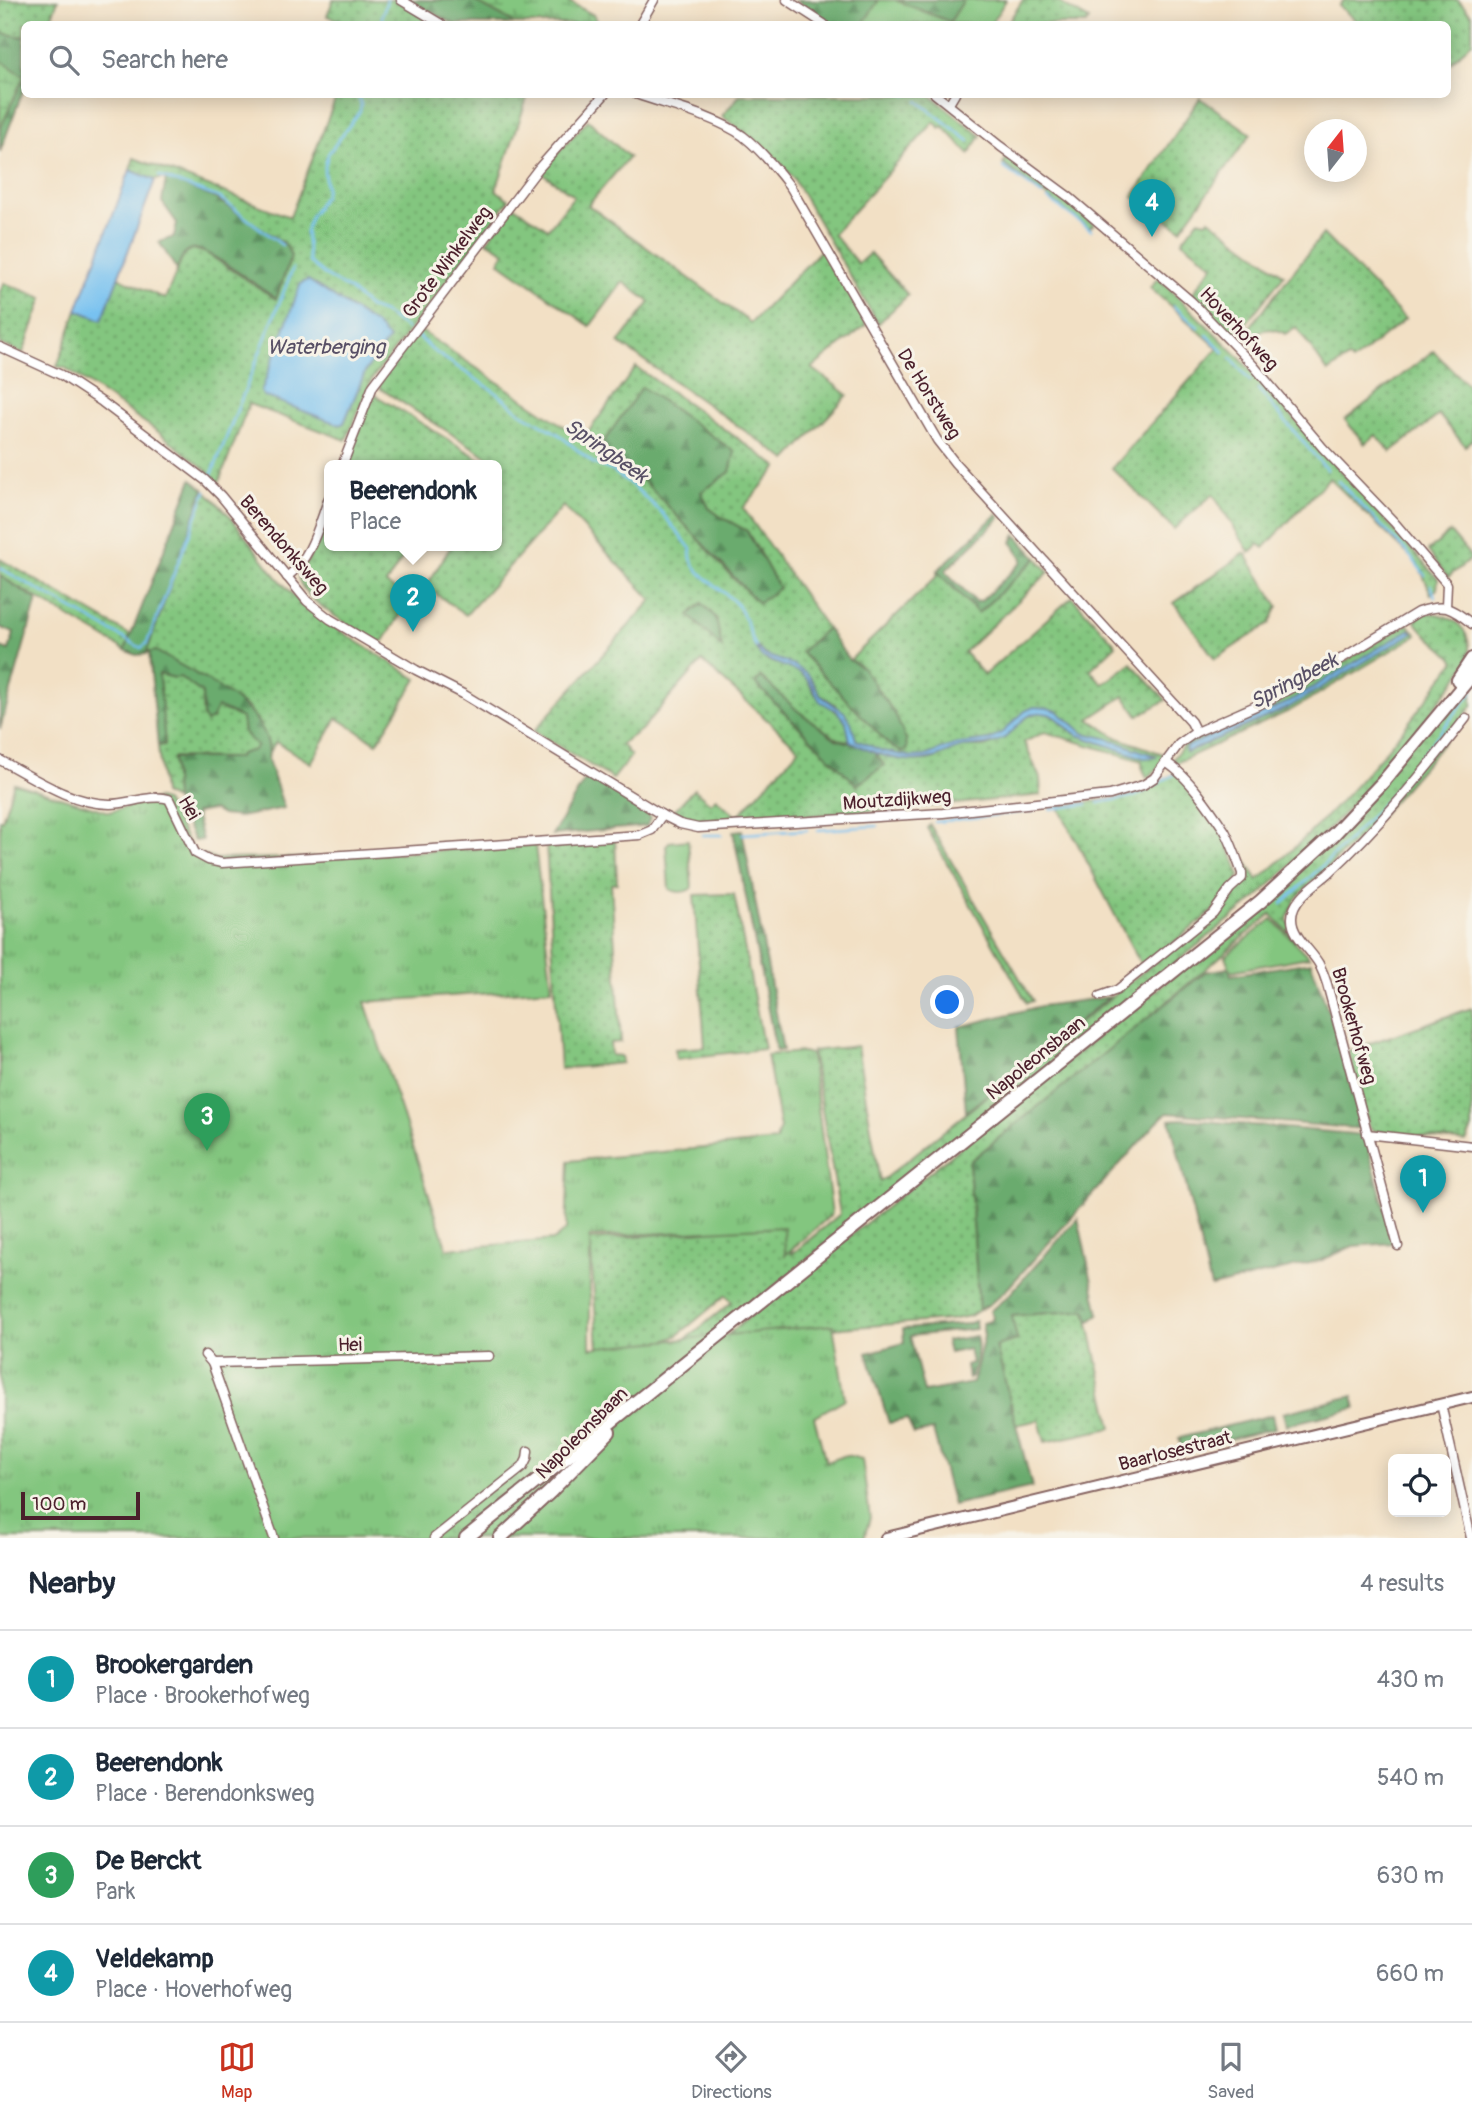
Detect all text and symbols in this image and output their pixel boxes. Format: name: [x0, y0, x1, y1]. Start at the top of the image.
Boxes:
search box: [21, 21, 1451, 98]
icon: search: [45, 41, 83, 79]
text: Search here: [101, 44, 228, 76]
north arrow: [1304, 119, 1367, 182]
pin: 4: [1129, 179, 1175, 237]
street label: Grote Winkelweg: [397, 201, 497, 323]
street label: Hoverhofweg: [1194, 282, 1284, 376]
water label: Waterberging: [267, 334, 386, 361]
street label: De Horstweg: [892, 344, 966, 444]
water label: Springbeek: [559, 413, 655, 491]
popup: [324, 460, 502, 551]
text: Beerendonk: [349, 475, 477, 507]
street label: Berendonksweg: [234, 490, 334, 600]
text: Place: [349, 507, 401, 536]
pin: 2: [390, 574, 436, 632]
water label: Springbeek: [1246, 646, 1344, 715]
street label: Moutzdijkweg: [842, 784, 952, 816]
street label: Hei: [173, 792, 205, 824]
street label: Brookerhofweg: [1326, 965, 1382, 1087]
your location: [930, 985, 964, 1019]
street label: Napoleonsbaan: [982, 1011, 1090, 1105]
pin: 3: [184, 1093, 230, 1151]
pin: 1: [1400, 1155, 1446, 1213]
street label: Hei: [338, 1333, 362, 1357]
street label: Napoleonsbaan: [531, 1382, 633, 1484]
street label: Baarlosestraat: [1116, 1425, 1234, 1477]
map controls: [1388, 1454, 1451, 1517]
button: locate: [1388, 1454, 1451, 1517]
scale bar: [21, 1489, 140, 1521]
text: 100 m: [32, 1492, 86, 1516]
text: Nearby: [28, 1565, 115, 1602]
text: 4 results: [1360, 1569, 1444, 1598]
text: Brookergarden: [95, 1649, 253, 1681]
text: 1: [47, 1665, 56, 1694]
text: 430 m: [1377, 1665, 1444, 1694]
text: Place · Brookerhofweg: [95, 1681, 310, 1710]
text: Beerendonk: [95, 1747, 223, 1779]
text: 2: [45, 1763, 57, 1792]
text: 540 m: [1377, 1763, 1444, 1792]
text: Place · Berendonksweg: [95, 1779, 315, 1808]
text: De Berckt: [95, 1845, 201, 1877]
text: 3: [45, 1861, 57, 1890]
text: 630 m: [1377, 1861, 1444, 1890]
text: Park: [95, 1877, 135, 1906]
text: Veldekamp: [95, 1943, 214, 1975]
text: 4: [44, 1959, 58, 1988]
text: 660 m: [1376, 1959, 1444, 1988]
text: Place · Hoverhofweg: [95, 1975, 292, 2004]
tab: Map: [218, 2038, 256, 2104]
tab: Directions: [691, 2038, 772, 2104]
tab: Saved: [1207, 2038, 1254, 2104]

